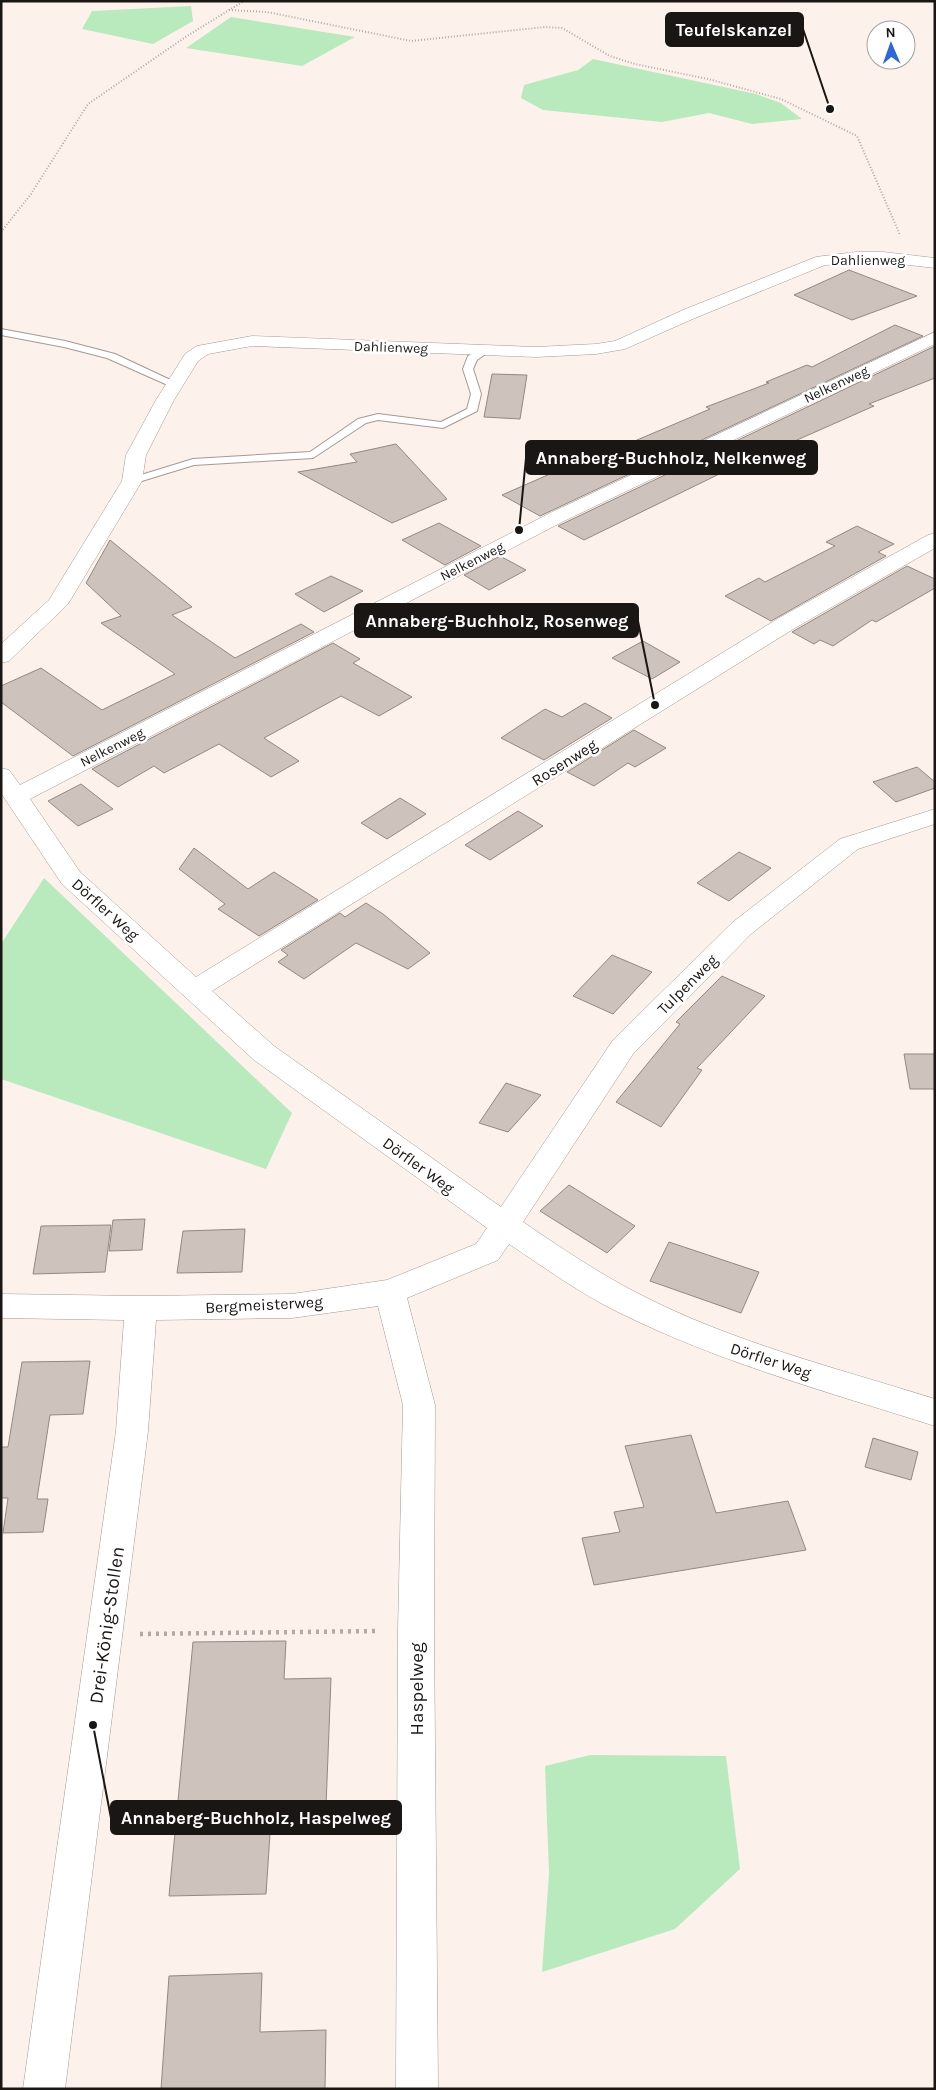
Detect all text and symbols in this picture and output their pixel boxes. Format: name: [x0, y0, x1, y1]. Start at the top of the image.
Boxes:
callout: Teufelskanzel: [666, 13, 803, 46]
text: Teufelskanzel: [676, 19, 792, 41]
north arrow: [866, 20, 916, 70]
text: N: [885, 24, 896, 41]
street label: Dahlienweg: [831, 252, 905, 269]
street label: Dahlienweg: [354, 338, 429, 357]
street label: Nelkenweg: [801, 362, 871, 407]
callout: Annaberg-Buchholz, Nelkenweg: [526, 441, 817, 474]
text: Annaberg-Buchholz, Nelkenweg: [536, 447, 807, 469]
street label: Nelkenweg: [437, 538, 507, 585]
callout: Annaberg-Buchholz, Rosenweg: [355, 604, 638, 637]
text: Annaberg-Buchholz, Rosenweg: [365, 610, 629, 632]
street label: Nelkenweg: [77, 724, 147, 771]
street label: Rosenweg: [528, 735, 601, 790]
street label: Dörfler Weg: [68, 874, 143, 944]
street label: Tulpenweg: [653, 950, 721, 1018]
street label: Dörfler Weg: [379, 1133, 458, 1198]
street label: Bergmeisterweg: [205, 1292, 323, 1317]
street label: Dörfler Weg: [728, 1338, 814, 1382]
street label: Drei-König-Stollen: [85, 1545, 129, 1705]
street label: Haspelweg: [406, 1642, 428, 1736]
callout: Annaberg-Buchholz, Haspelweg: [111, 1801, 401, 1834]
text: Annaberg-Buchholz, Haspelweg: [121, 1807, 391, 1829]

